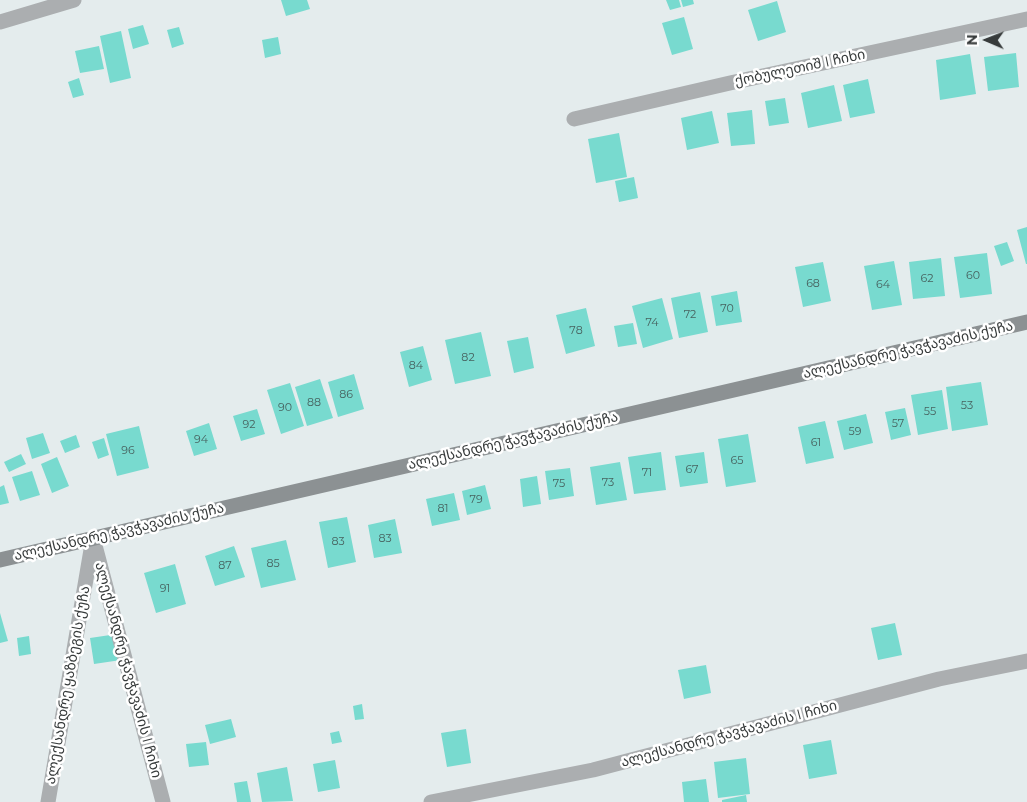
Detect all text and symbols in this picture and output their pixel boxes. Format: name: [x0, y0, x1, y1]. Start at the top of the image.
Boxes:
north arrow: [962, 15, 1012, 65]
text: N: [963, 34, 981, 46]
street label: ქობულეთიშ I ჩიხი: [733, 46, 867, 90]
house number: 60: [966, 269, 980, 283]
house number: 62: [921, 272, 933, 286]
house number: 68: [806, 277, 820, 291]
house number: 64: [876, 278, 890, 292]
house number: 70: [720, 302, 734, 316]
house number: 72: [684, 308, 696, 322]
house number: 74: [645, 316, 659, 330]
street label: ალექსანდრე ჭავჭავაძის ქუჩა: [801, 318, 1015, 382]
house number: 78: [569, 324, 583, 338]
house number: 82: [461, 351, 475, 365]
house number: 84: [409, 359, 423, 373]
house number: 86: [339, 388, 353, 402]
house number: 88: [307, 396, 321, 410]
house number: 53: [961, 399, 973, 413]
house number: 90: [278, 401, 292, 415]
house number: 55: [924, 405, 936, 419]
street label: ალექსანდრე ჭავჭავაძის ქუჩა: [406, 409, 620, 473]
house number: 57: [892, 417, 904, 431]
house number: 92: [243, 418, 255, 432]
house number: 59: [849, 425, 861, 439]
house number: 94: [194, 433, 208, 447]
house number: 61: [811, 436, 821, 450]
house number: 96: [121, 444, 135, 458]
house number: 65: [731, 454, 743, 468]
house number: 67: [685, 463, 699, 477]
house number: 71: [642, 466, 652, 480]
house number: 73: [602, 476, 614, 490]
house number: 75: [553, 477, 565, 491]
house number: 79: [469, 493, 483, 507]
street label: ალექსანდრე ჭავჭავაძის ქუჩა: [12, 500, 226, 564]
house number: 81: [438, 502, 448, 516]
house number: 83: [378, 532, 392, 546]
house number: 83: [331, 535, 345, 549]
house number: 85: [266, 557, 280, 571]
house number: 87: [218, 559, 232, 573]
street label: ალექსანდრე ჭავჭავაძის I ჩიხი: [91, 560, 165, 780]
house number: 91: [160, 582, 170, 596]
street label: ალექსანდრე ყაზბეგის ქუჩა: [42, 585, 94, 785]
street label: ალექსანდრე ჭავჭავაძის I ჩიხი: [619, 697, 839, 771]

